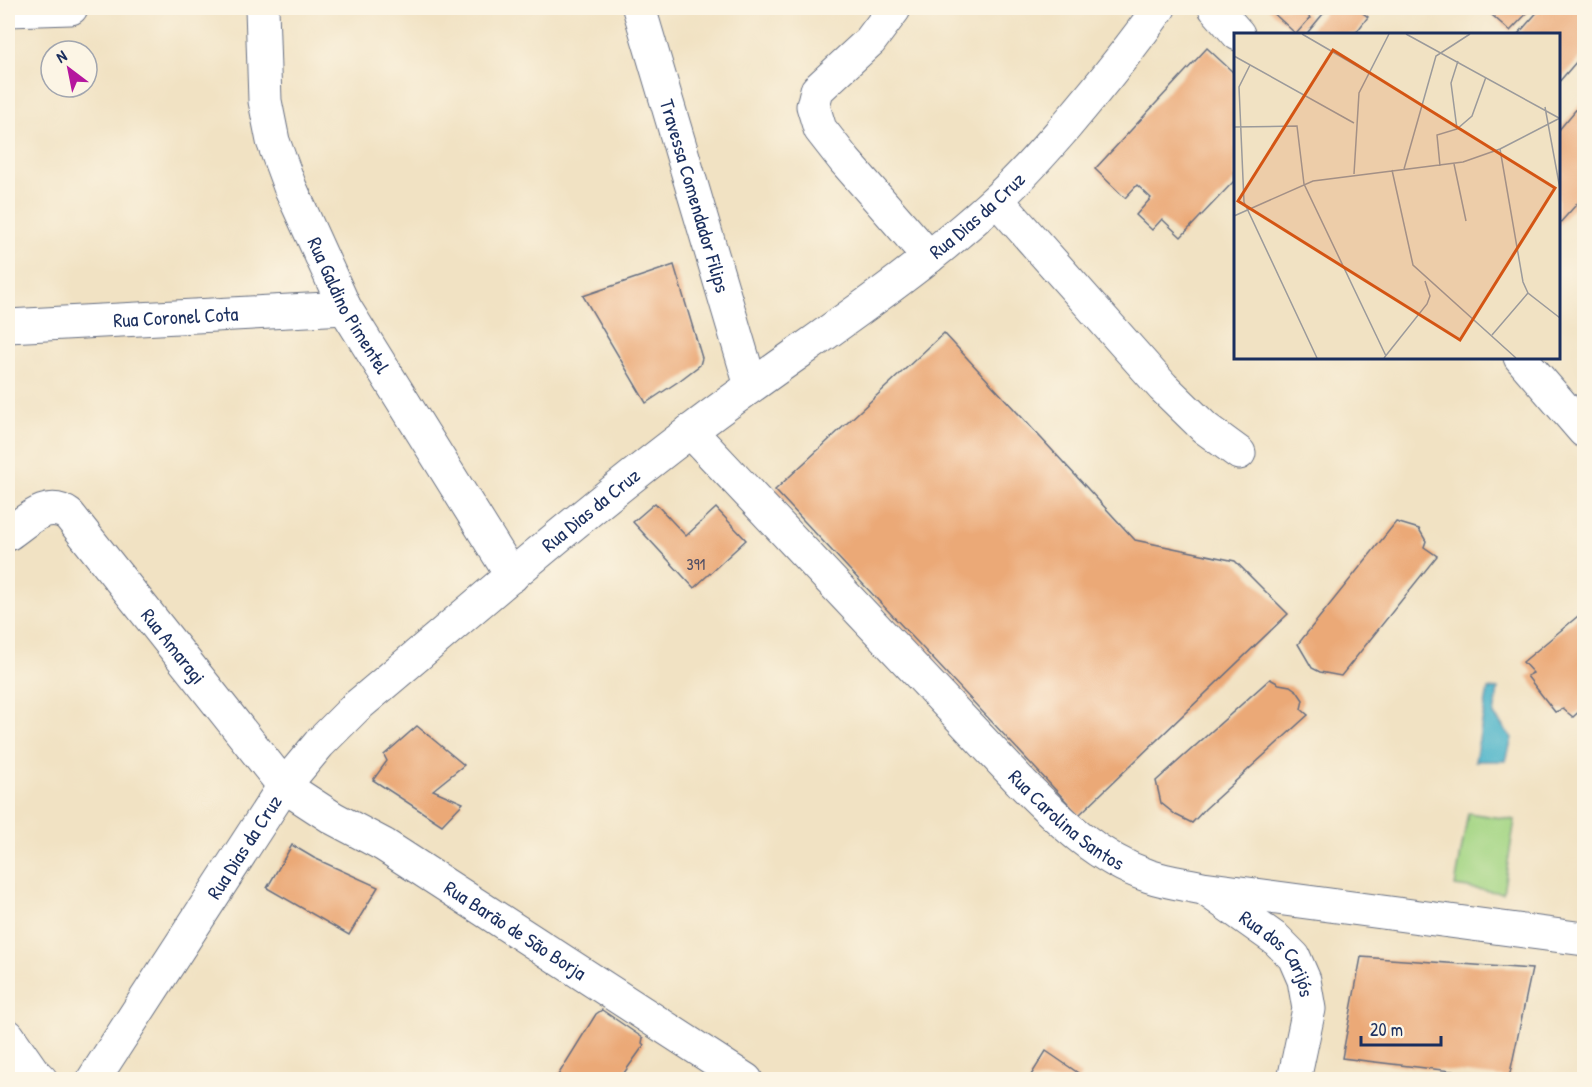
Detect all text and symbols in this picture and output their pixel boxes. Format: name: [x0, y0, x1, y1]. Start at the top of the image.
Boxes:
inset map: [1234, 33, 1559, 358]
north arrow: [39, 39, 99, 99]
text: N: [52, 44, 71, 68]
street label: Travessa Comendador Filips: [654, 96, 737, 296]
street label: Rua Dias da Cruz: [923, 166, 1031, 265]
street label: Rua Galdino Pimentel: [302, 233, 397, 379]
street label: Rua Coronel Cota: [113, 300, 239, 333]
street label: Rua Dias da Cruz: [536, 461, 645, 558]
house number: 391: [687, 553, 706, 575]
street label: Rua Amaragi: [135, 603, 212, 690]
street label: Rua Carolina Santos: [1003, 763, 1129, 876]
street label: Rua Dias da Cruz: [200, 789, 288, 904]
street label: Rua Barão de São Borja: [439, 874, 592, 986]
street label: Rua dos Carijós: [1234, 904, 1321, 999]
scale bar: [1361, 1009, 1440, 1047]
text: 20 m: [1370, 1017, 1403, 1042]

